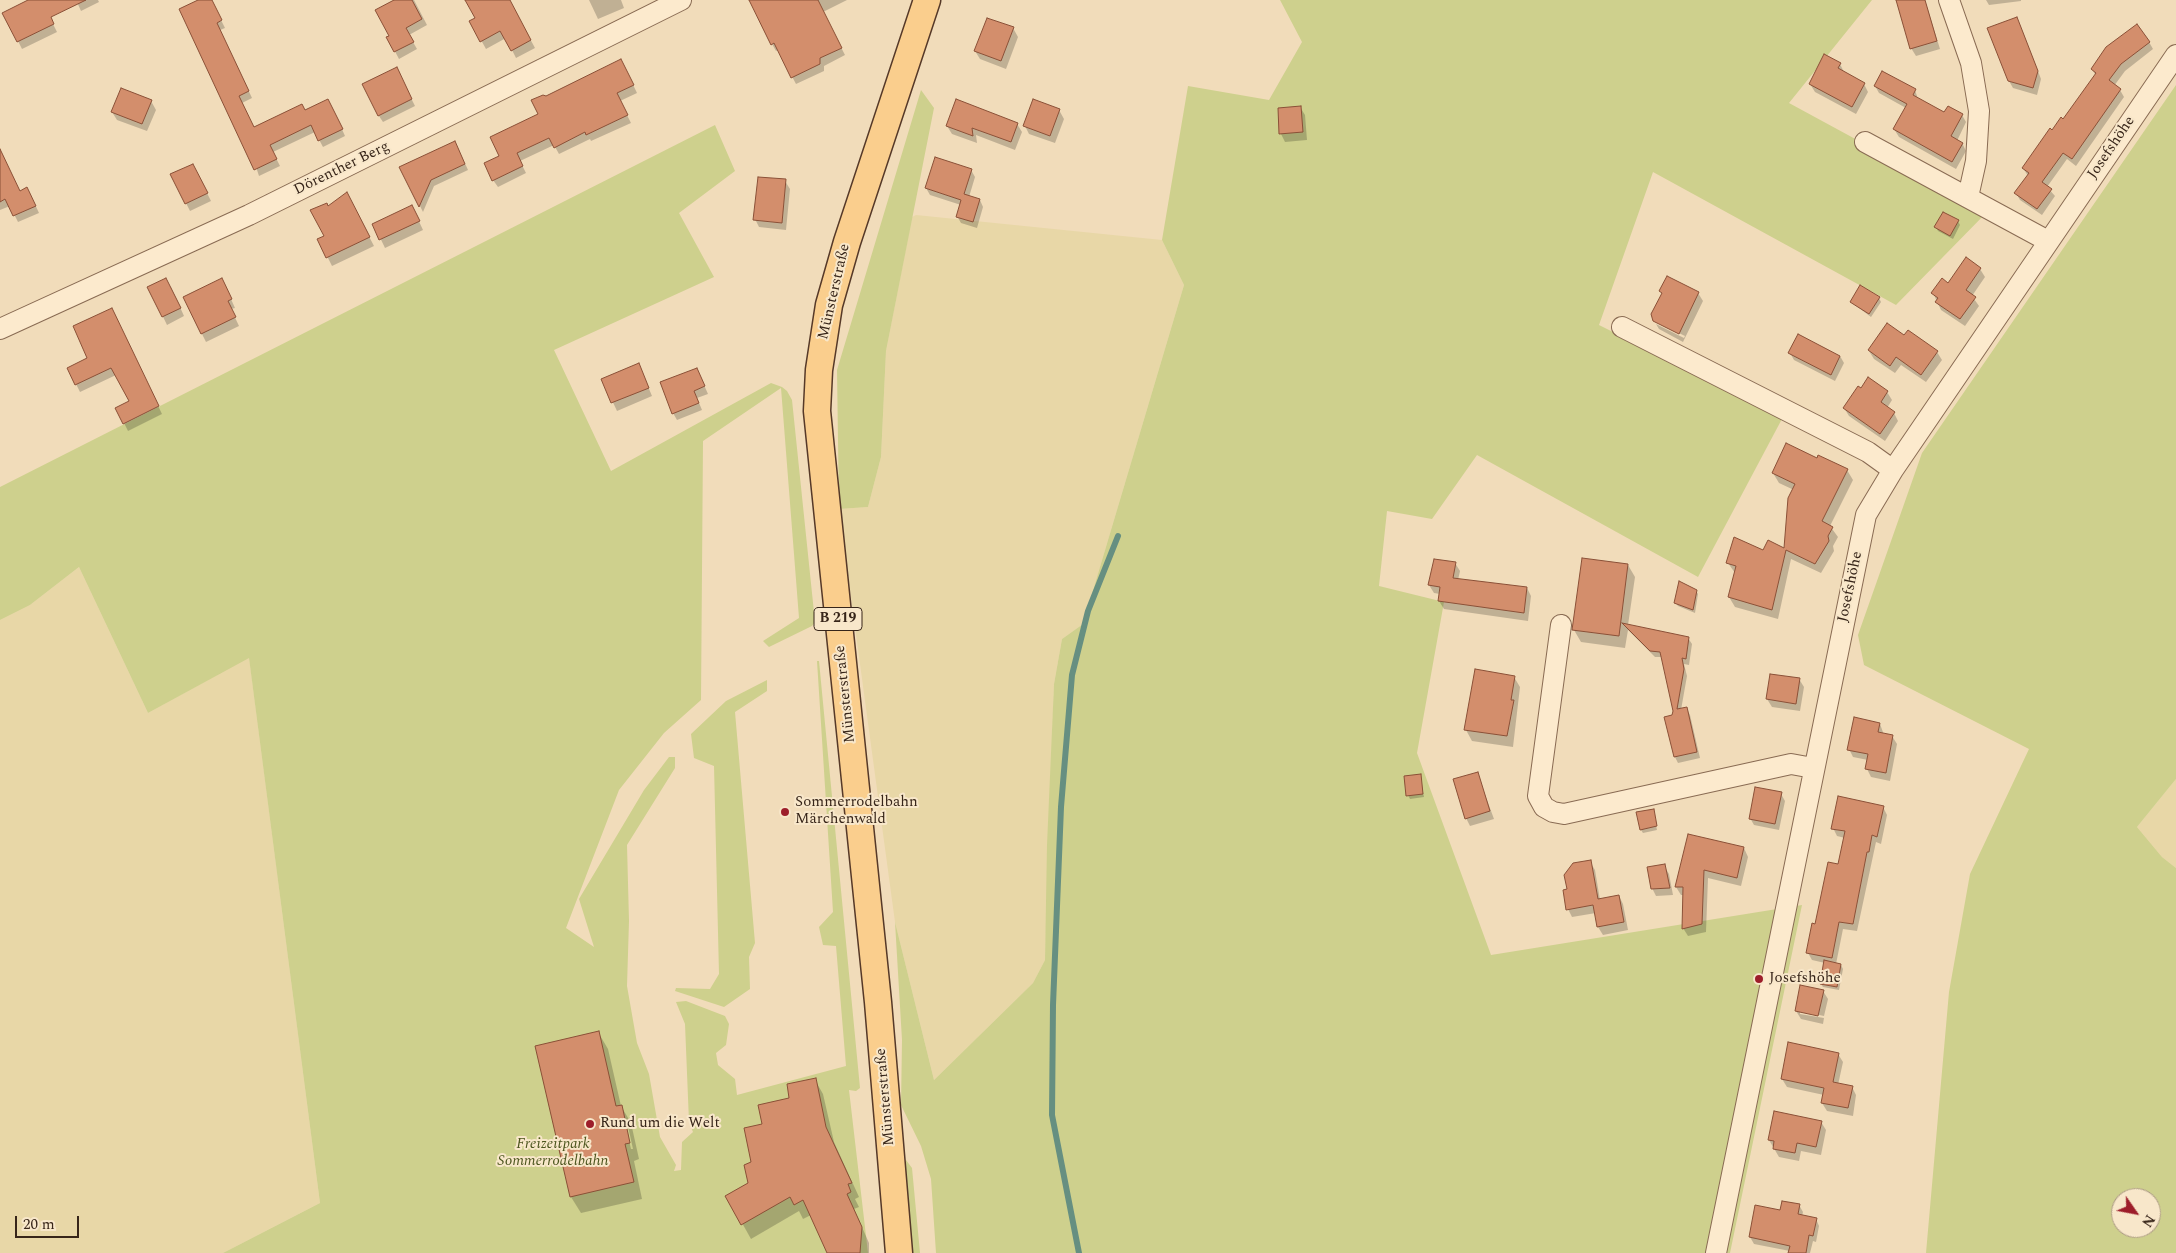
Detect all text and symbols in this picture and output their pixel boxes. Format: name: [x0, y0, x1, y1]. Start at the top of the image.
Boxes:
street label: Josefshöhe: [2084, 113, 2140, 183]
street label: Dörenther Berg: [291, 138, 393, 200]
street label: Münsterstraße: [815, 242, 855, 342]
street label: Josefshöhe: [1835, 550, 1867, 624]
road number: B 219: [814, 608, 862, 630]
street label: Münsterstraße: [832, 644, 860, 744]
place label: Sommerrodelbahn Märchenwald: [795, 794, 918, 829]
marker: Sommerrodelbahn Märchenwald: [779, 806, 791, 818]
place label: Josefshöhe: [1769, 970, 1841, 988]
marker: Josefshöhe: [1753, 973, 1765, 985]
street label: Münsterstraße: [873, 1047, 899, 1147]
place label: Rund um die Welt: [600, 1115, 720, 1133]
marker: Rund um die Welt: [584, 1118, 596, 1130]
park label: Freizeitpark Sommerrodelbahn: [498, 1136, 608, 1171]
north arrow: [2111, 1188, 2161, 1238]
scale bar: [18, 1206, 81, 1238]
text: N: [2136, 1210, 2160, 1231]
text: 20 m: [23, 1213, 55, 1236]

